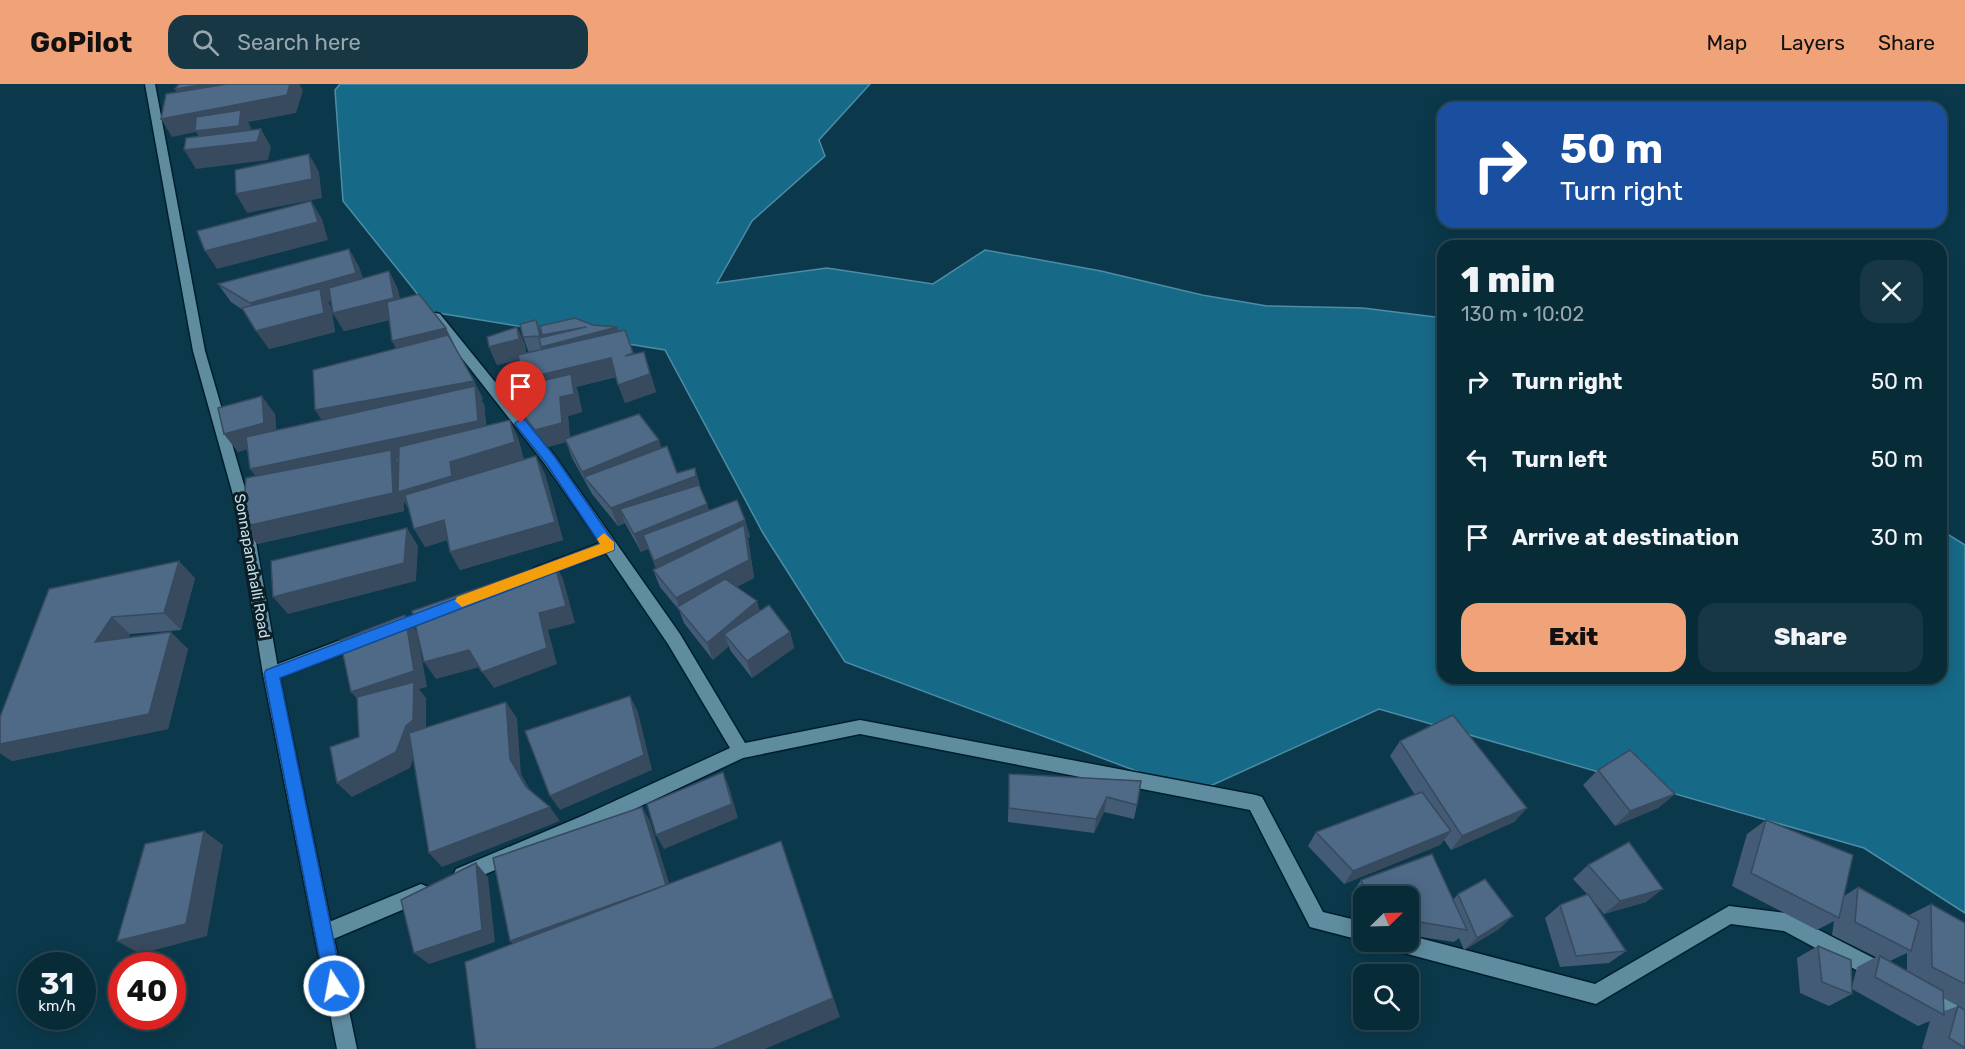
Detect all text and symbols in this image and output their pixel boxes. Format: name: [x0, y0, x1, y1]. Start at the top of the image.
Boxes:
search box: [168, 15, 588, 69]
text: GoPilot: [30, 26, 132, 59]
icon: search: [189, 26, 222, 59]
text: Search here: [237, 29, 361, 56]
text: Map: [1706, 30, 1747, 55]
text: Layers: [1780, 30, 1845, 55]
text: Share: [1878, 30, 1935, 55]
text: 50 m: [1560, 124, 1663, 174]
icon: right: [1461, 126, 1539, 204]
text: Turn right: [1560, 175, 1683, 207]
text: 1 min: [1461, 258, 1555, 301]
button: close: [1860, 260, 1923, 323]
text: 130 m · 10:02: [1461, 302, 1584, 326]
pin: [495, 361, 546, 423]
icon: right: [1461, 365, 1494, 398]
text: Turn right: [1512, 368, 1622, 395]
text: 50 m: [1871, 368, 1923, 395]
icon: arrive: [504, 370, 537, 403]
icon: left: [1461, 443, 1494, 476]
text: Turn left: [1512, 446, 1607, 473]
text: 50 m: [1871, 446, 1923, 473]
street label: Sonnapanahalli Road: [230, 492, 274, 640]
icon: arrive: [1461, 521, 1494, 554]
text: Arrive at destination: [1512, 524, 1739, 551]
text: 30 m: [1871, 524, 1923, 551]
button: Exit: [1461, 603, 1686, 672]
button: Share: [1698, 603, 1923, 672]
north arrow: [1353, 886, 1419, 952]
map controls: [1353, 886, 1419, 1030]
speed limit sign: 40: [108, 952, 186, 1030]
position arrow: [302, 954, 366, 1018]
button: search: [1353, 964, 1419, 1030]
text: 31: [40, 966, 74, 1002]
text: km/h: [38, 997, 76, 1015]

